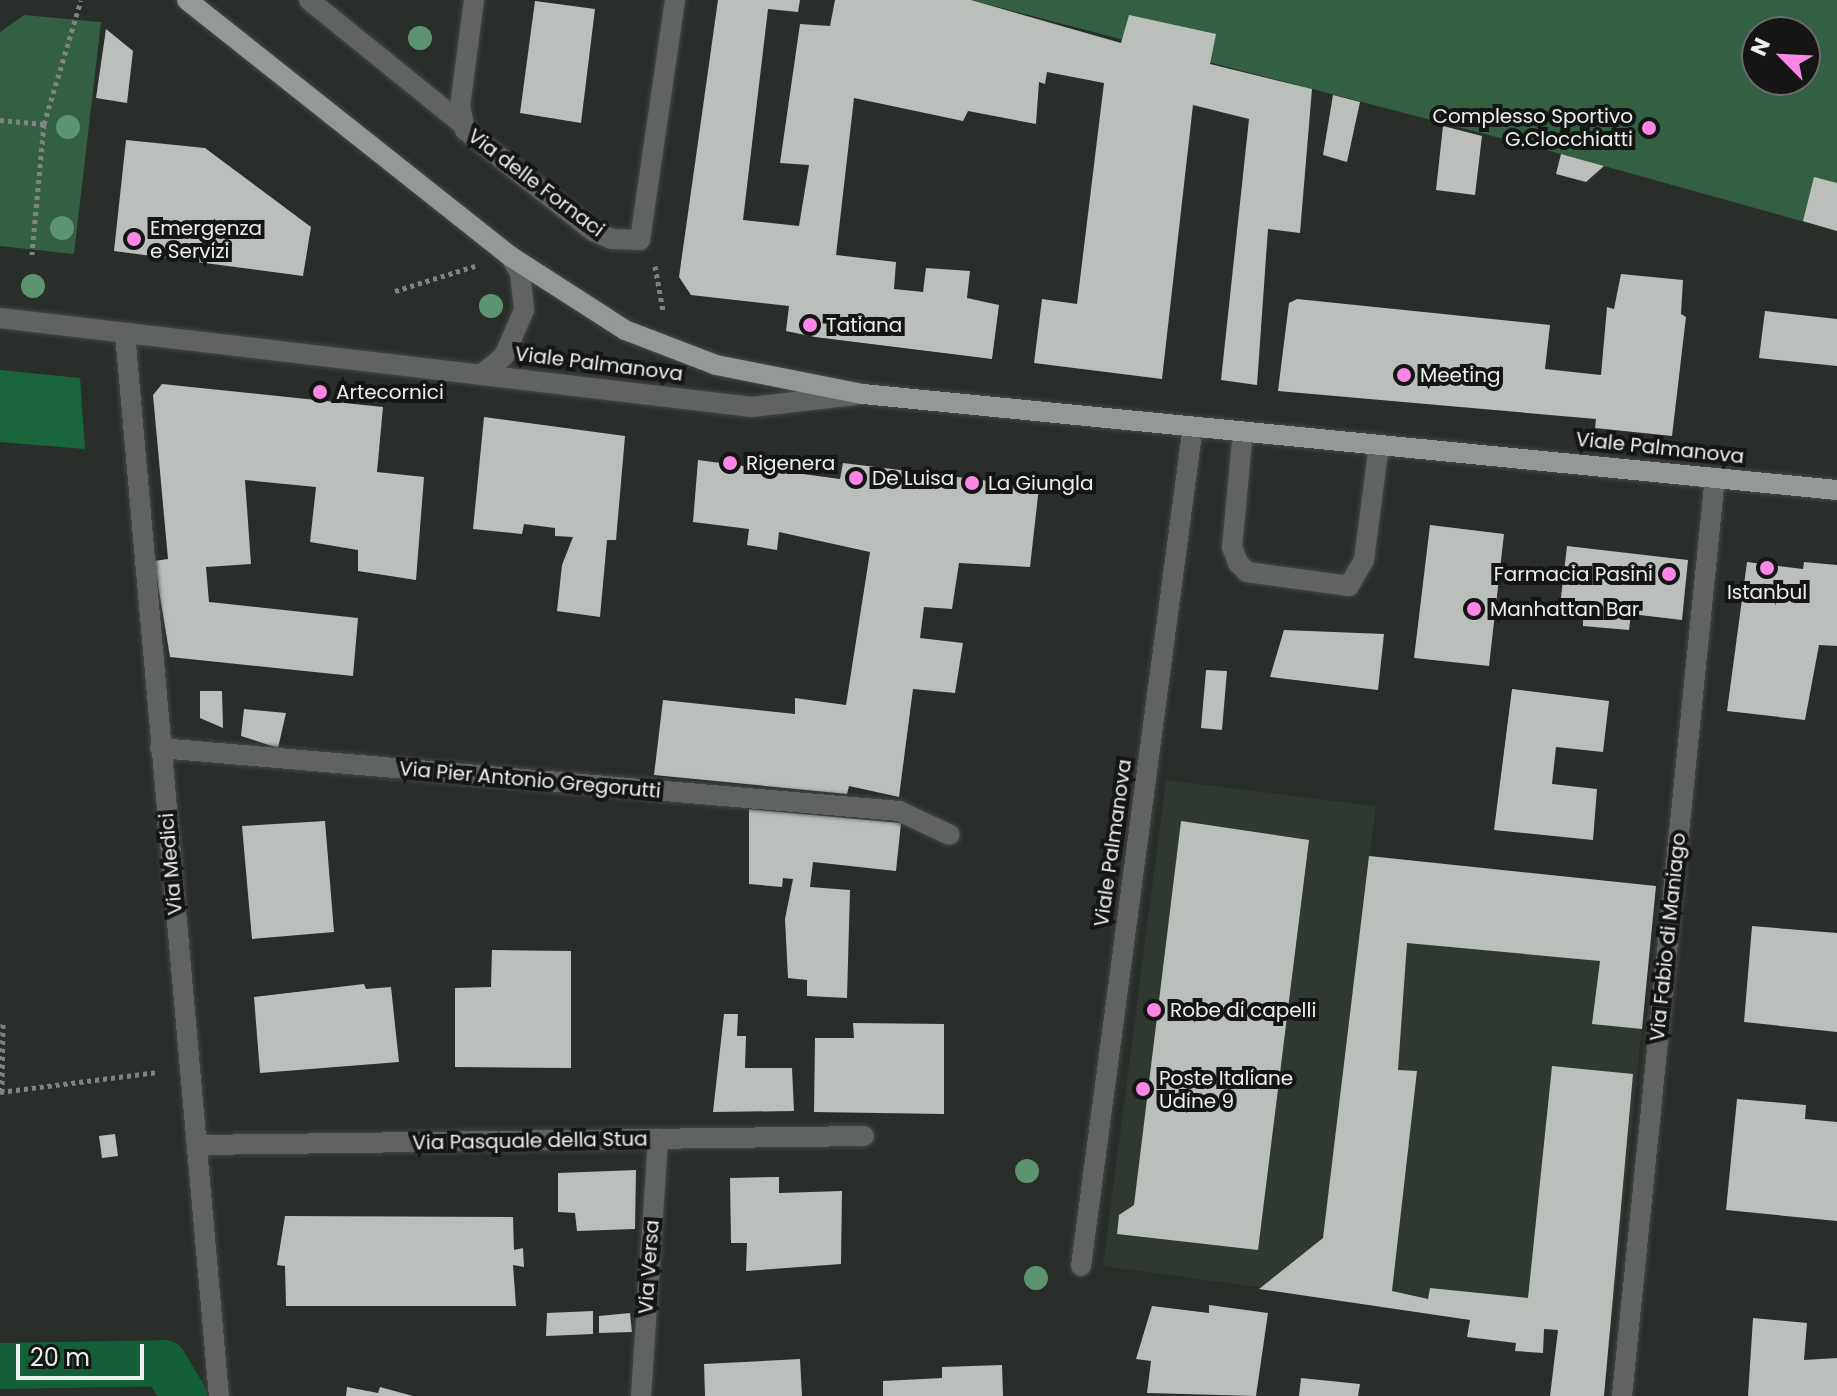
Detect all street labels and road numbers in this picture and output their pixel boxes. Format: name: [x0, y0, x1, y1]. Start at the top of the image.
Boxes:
street label: Via delle Fornaci: [463, 124, 609, 242]
street label: Viale Palmanova: [514, 342, 684, 386]
street label: Viale Palmanova: [1575, 427, 1745, 469]
street label: Via Pier Antonio Gregorutti: [398, 757, 662, 803]
street label: Viale Palmanova: [1089, 758, 1137, 928]
street label: Via Medici: [155, 812, 187, 916]
street label: Via Fabio di Maniago: [1645, 832, 1691, 1042]
street label: Via Pasquale della Stua: [412, 1127, 648, 1155]
street label: Via Versa: [634, 1219, 664, 1315]

